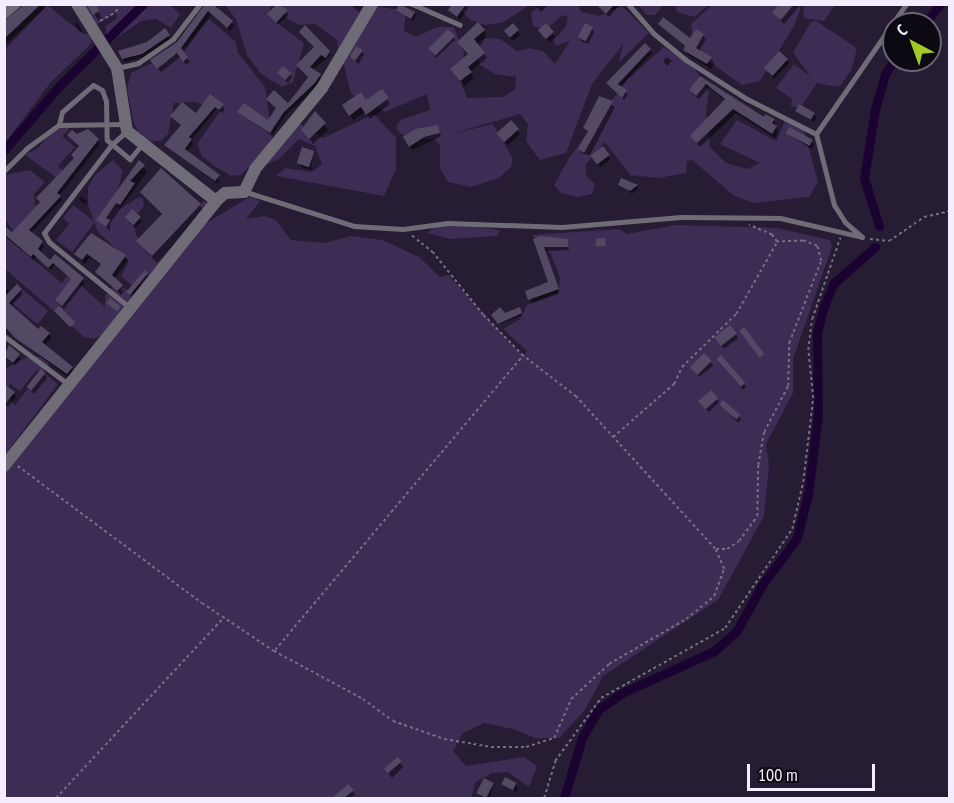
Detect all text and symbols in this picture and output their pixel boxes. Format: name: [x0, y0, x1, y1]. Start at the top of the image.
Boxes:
north arrow: [882, 12, 942, 72]
text: С: [892, 20, 911, 40]
scale bar: [750, 752, 878, 790]
text: 100 m: [758, 763, 798, 786]

